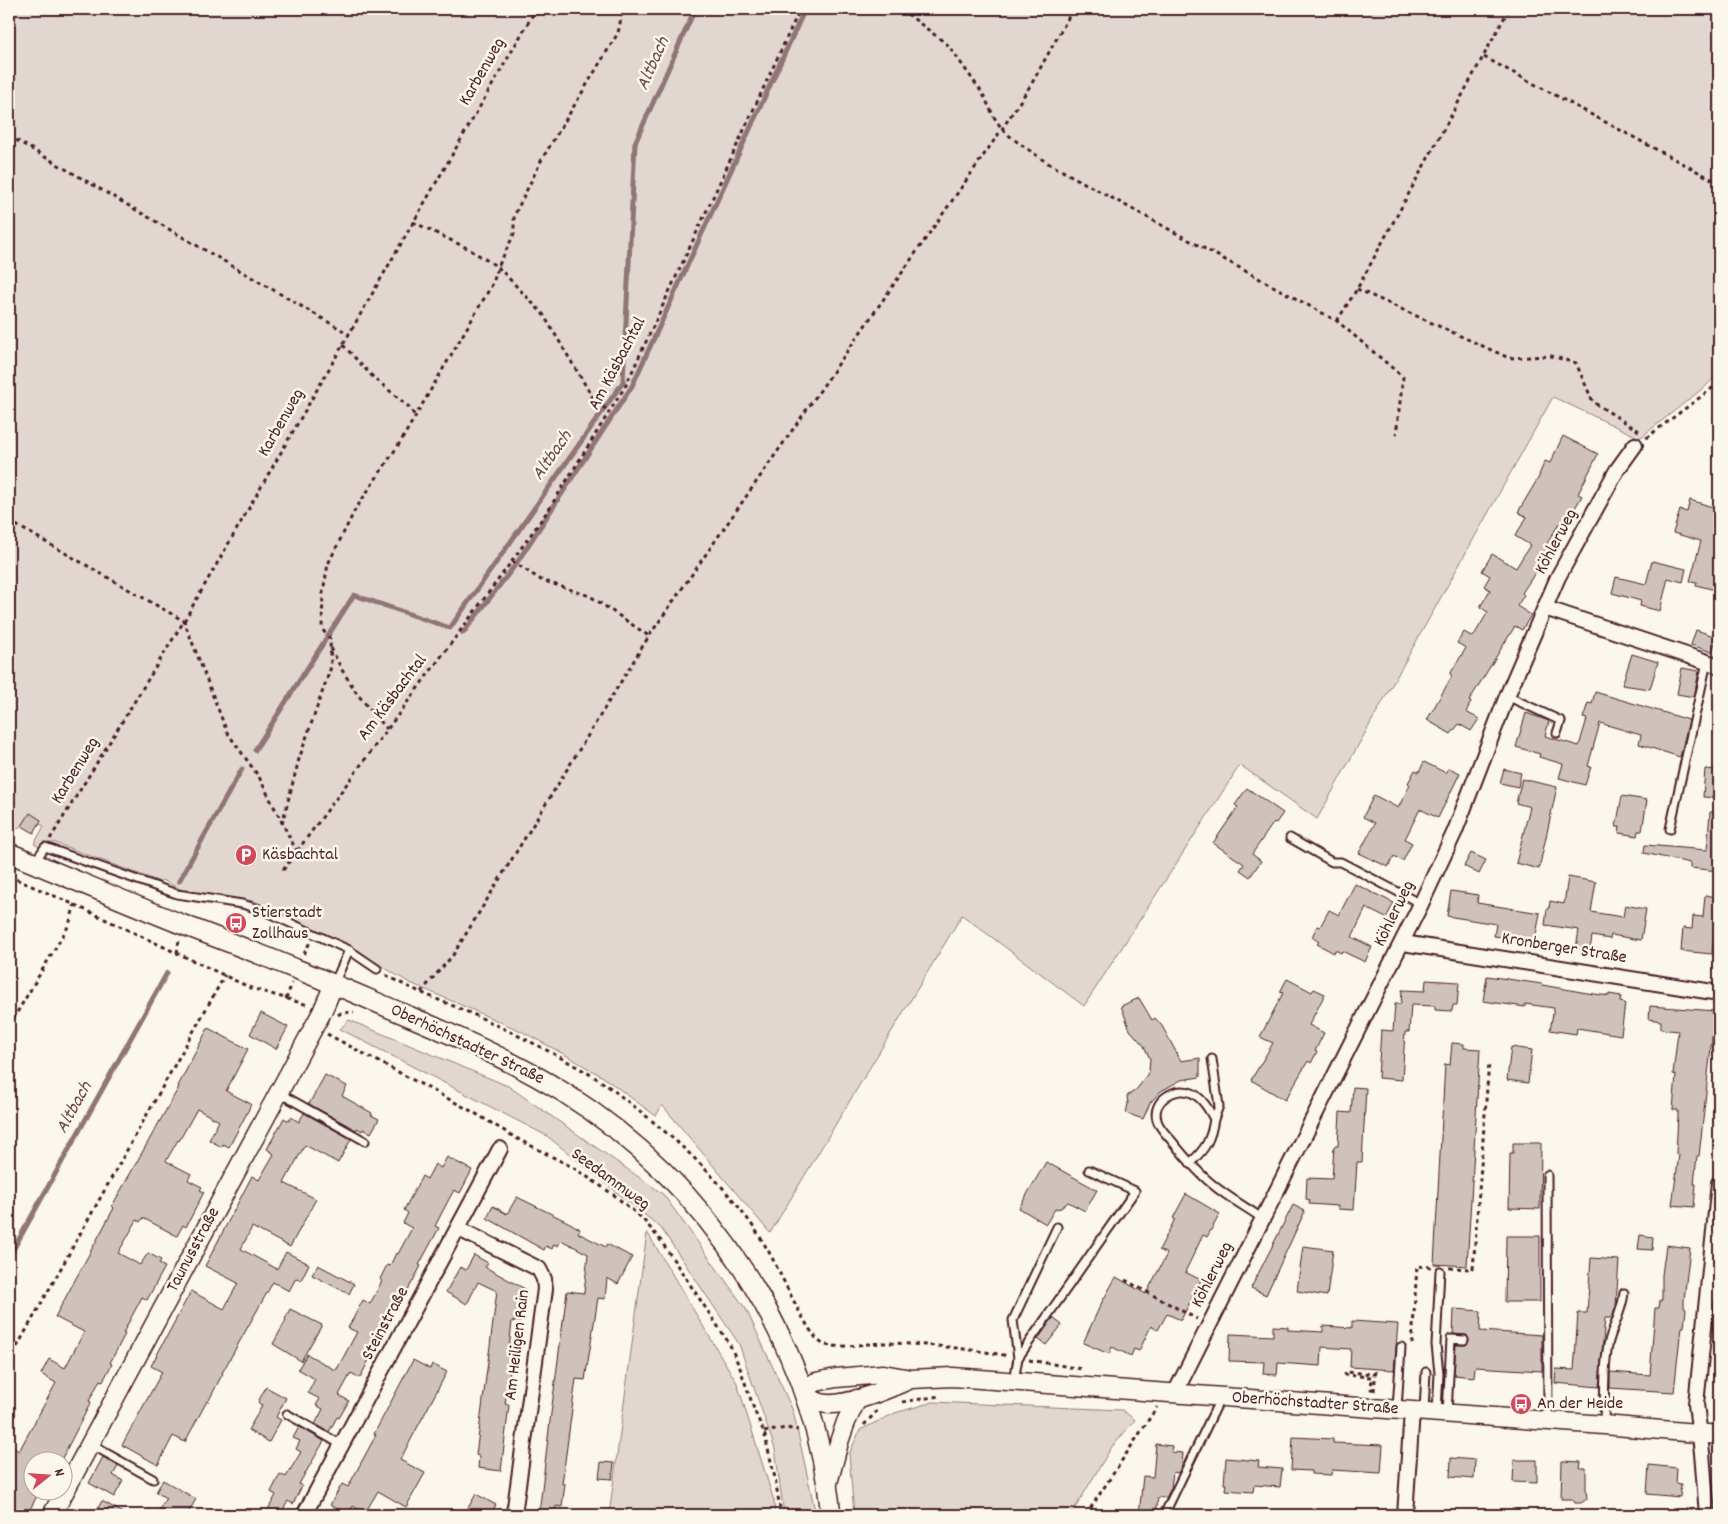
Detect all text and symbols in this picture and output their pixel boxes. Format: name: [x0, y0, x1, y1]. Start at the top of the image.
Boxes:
water label: Altbach: [630, 32, 678, 95]
street label: Karbenweg: [453, 33, 513, 111]
street label: Am Käsbachtal: [583, 312, 653, 415]
street label: Karbenweg: [252, 384, 312, 462]
water label: Altbach: [526, 425, 581, 486]
street label: Köhlerweg: [1529, 505, 1585, 579]
street label: Am Käsbachtal: [352, 649, 434, 746]
street label: Karbenweg: [46, 733, 106, 809]
parking icon: Käsbachtal: [234, 843, 258, 867]
place label: Käsbachtal: [262, 843, 339, 868]
street label: Köhlerweg: [1368, 877, 1422, 951]
place label: Stierstadt Zollhaus: [252, 901, 323, 947]
bus stop icon: Stierstadt Zollhaus: [224, 911, 248, 935]
street label: Kronberger Straße: [1500, 927, 1628, 971]
street label: Oberhöchstadter Straße: [386, 998, 548, 1092]
water label: Altbach: [50, 1076, 101, 1139]
street label: Seedammweg: [565, 1143, 655, 1217]
street label: Taunusstraße: [161, 1203, 227, 1297]
street label: Köhlerweg: [1186, 1238, 1240, 1312]
street label: Steinstraße: [356, 1283, 416, 1365]
street label: Am Heiligen Rain: [499, 1288, 537, 1402]
street label: Oberhöchstadter Straße: [1231, 1386, 1399, 1422]
bus stop icon: An der Heide: [1509, 1392, 1533, 1416]
place label: An der Heide: [1537, 1392, 1623, 1417]
north arrow: [22, 1452, 72, 1502]
text: N: [48, 1467, 69, 1479]

